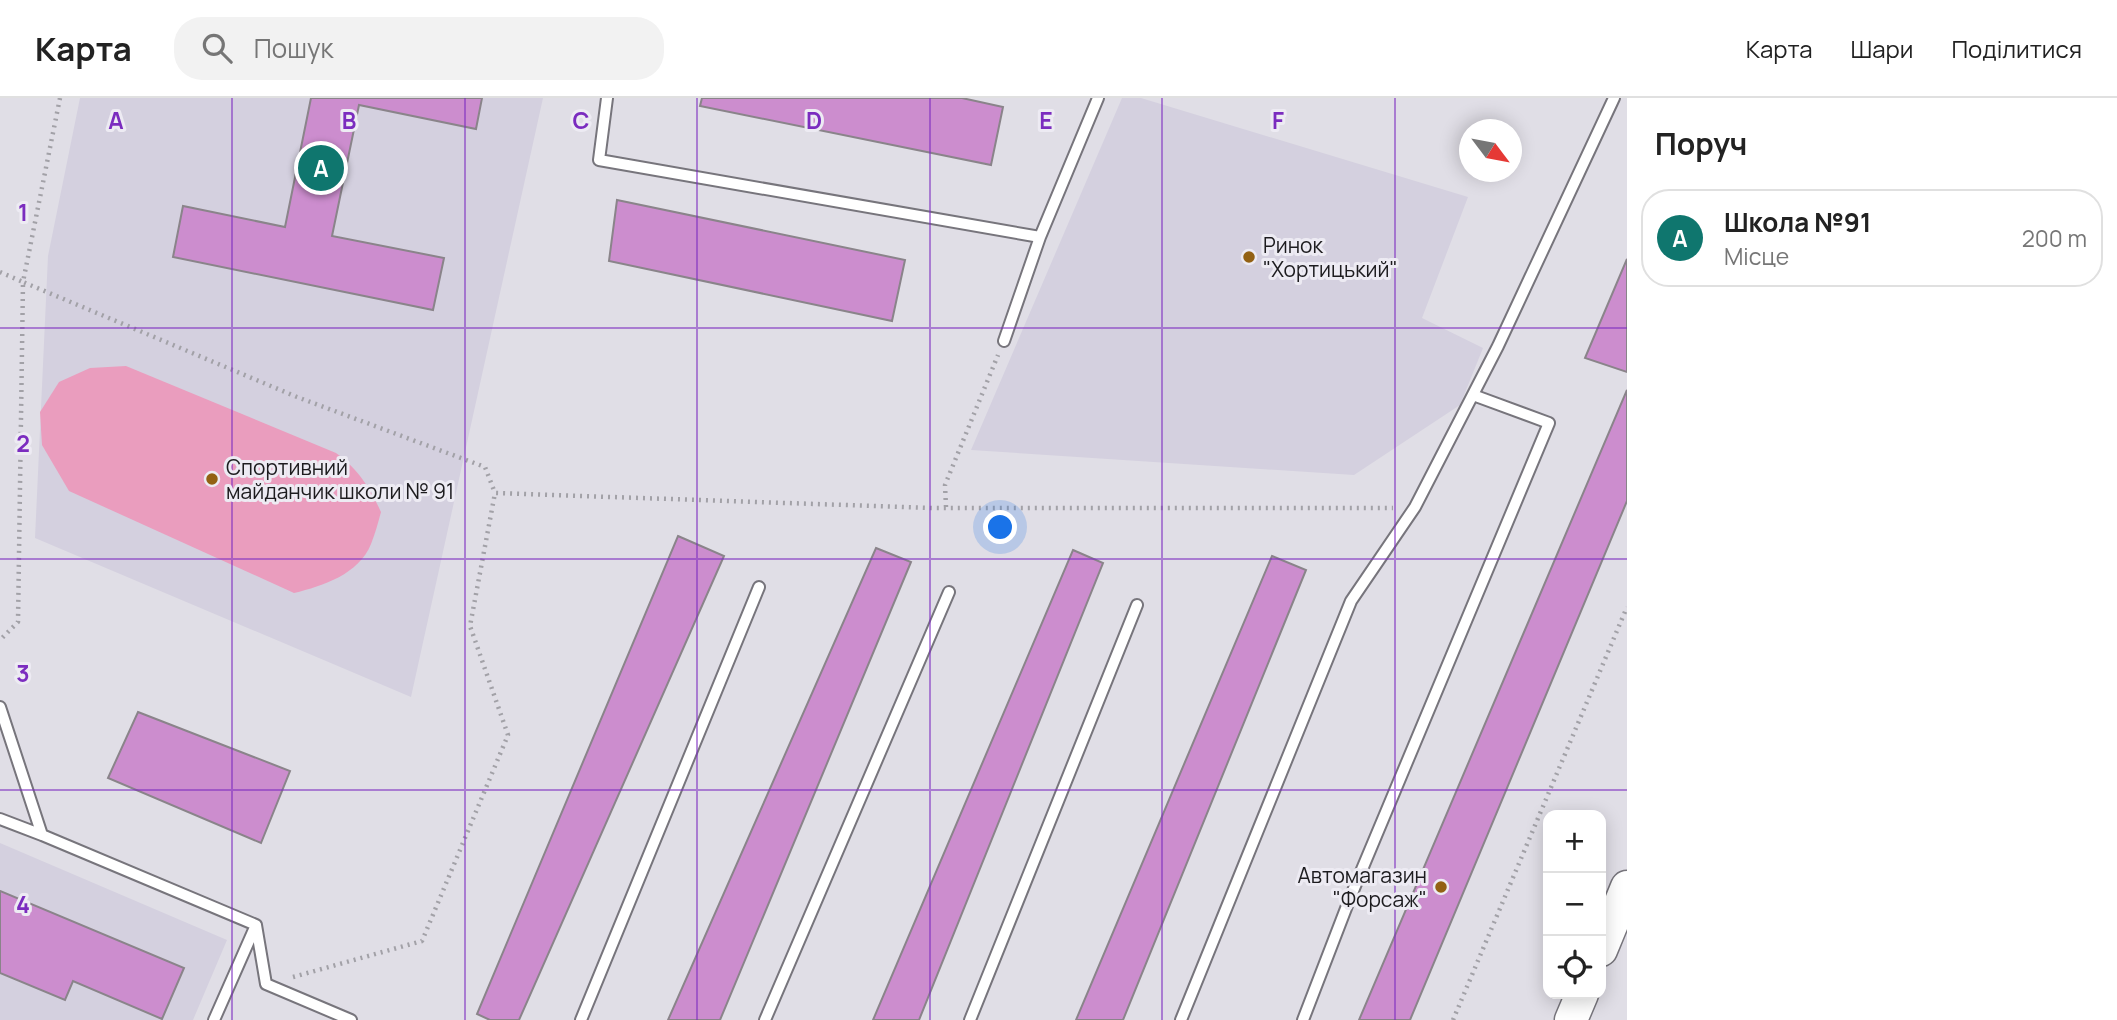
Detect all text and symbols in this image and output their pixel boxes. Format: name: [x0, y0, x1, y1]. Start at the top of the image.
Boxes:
search box: [174, 17, 664, 80]
text: Карта: [35, 26, 132, 71]
icon: search: [198, 29, 236, 67]
text: Пошук: [254, 30, 334, 66]
text: Карта: [1746, 32, 1813, 65]
text: Шари: [1851, 32, 1913, 65]
text: Поділитися: [1951, 32, 2082, 65]
text: A: [108, 104, 124, 136]
text: B: [342, 104, 356, 136]
text: C: [573, 104, 590, 136]
text: D: [806, 104, 822, 136]
text: E: [1039, 104, 1053, 136]
text: F: [1272, 104, 1284, 136]
north arrow: [1459, 119, 1522, 182]
text: Поруч: [1655, 123, 1747, 164]
pin: A: [298, 142, 344, 194]
text: 1: [18, 196, 28, 228]
text: Школа №91: [1724, 204, 1871, 240]
text: A: [1672, 222, 1688, 254]
text: 200 m: [2022, 222, 2087, 254]
place label: Ринок "Хортицький": [1263, 231, 1398, 283]
text: Місце: [1724, 240, 1789, 272]
marker: Ринок "Хортицький": [1241, 249, 1257, 265]
text: 2: [16, 427, 30, 459]
place label: Спортивний майданчик школи № 91: [226, 453, 454, 505]
marker: Спортивний майданчик школи № 91: [204, 471, 220, 487]
your location: [983, 510, 1017, 544]
text: 3: [16, 657, 30, 689]
map controls: [1543, 810, 1606, 999]
button: +: [1543, 810, 1606, 873]
place label: Автомагазин "Форсаж": [1297, 861, 1427, 913]
button: −: [1543, 873, 1606, 936]
marker: Автомагазин "Форсаж": [1433, 879, 1449, 895]
text: 4: [16, 888, 30, 920]
button: locate: [1543, 936, 1606, 999]

